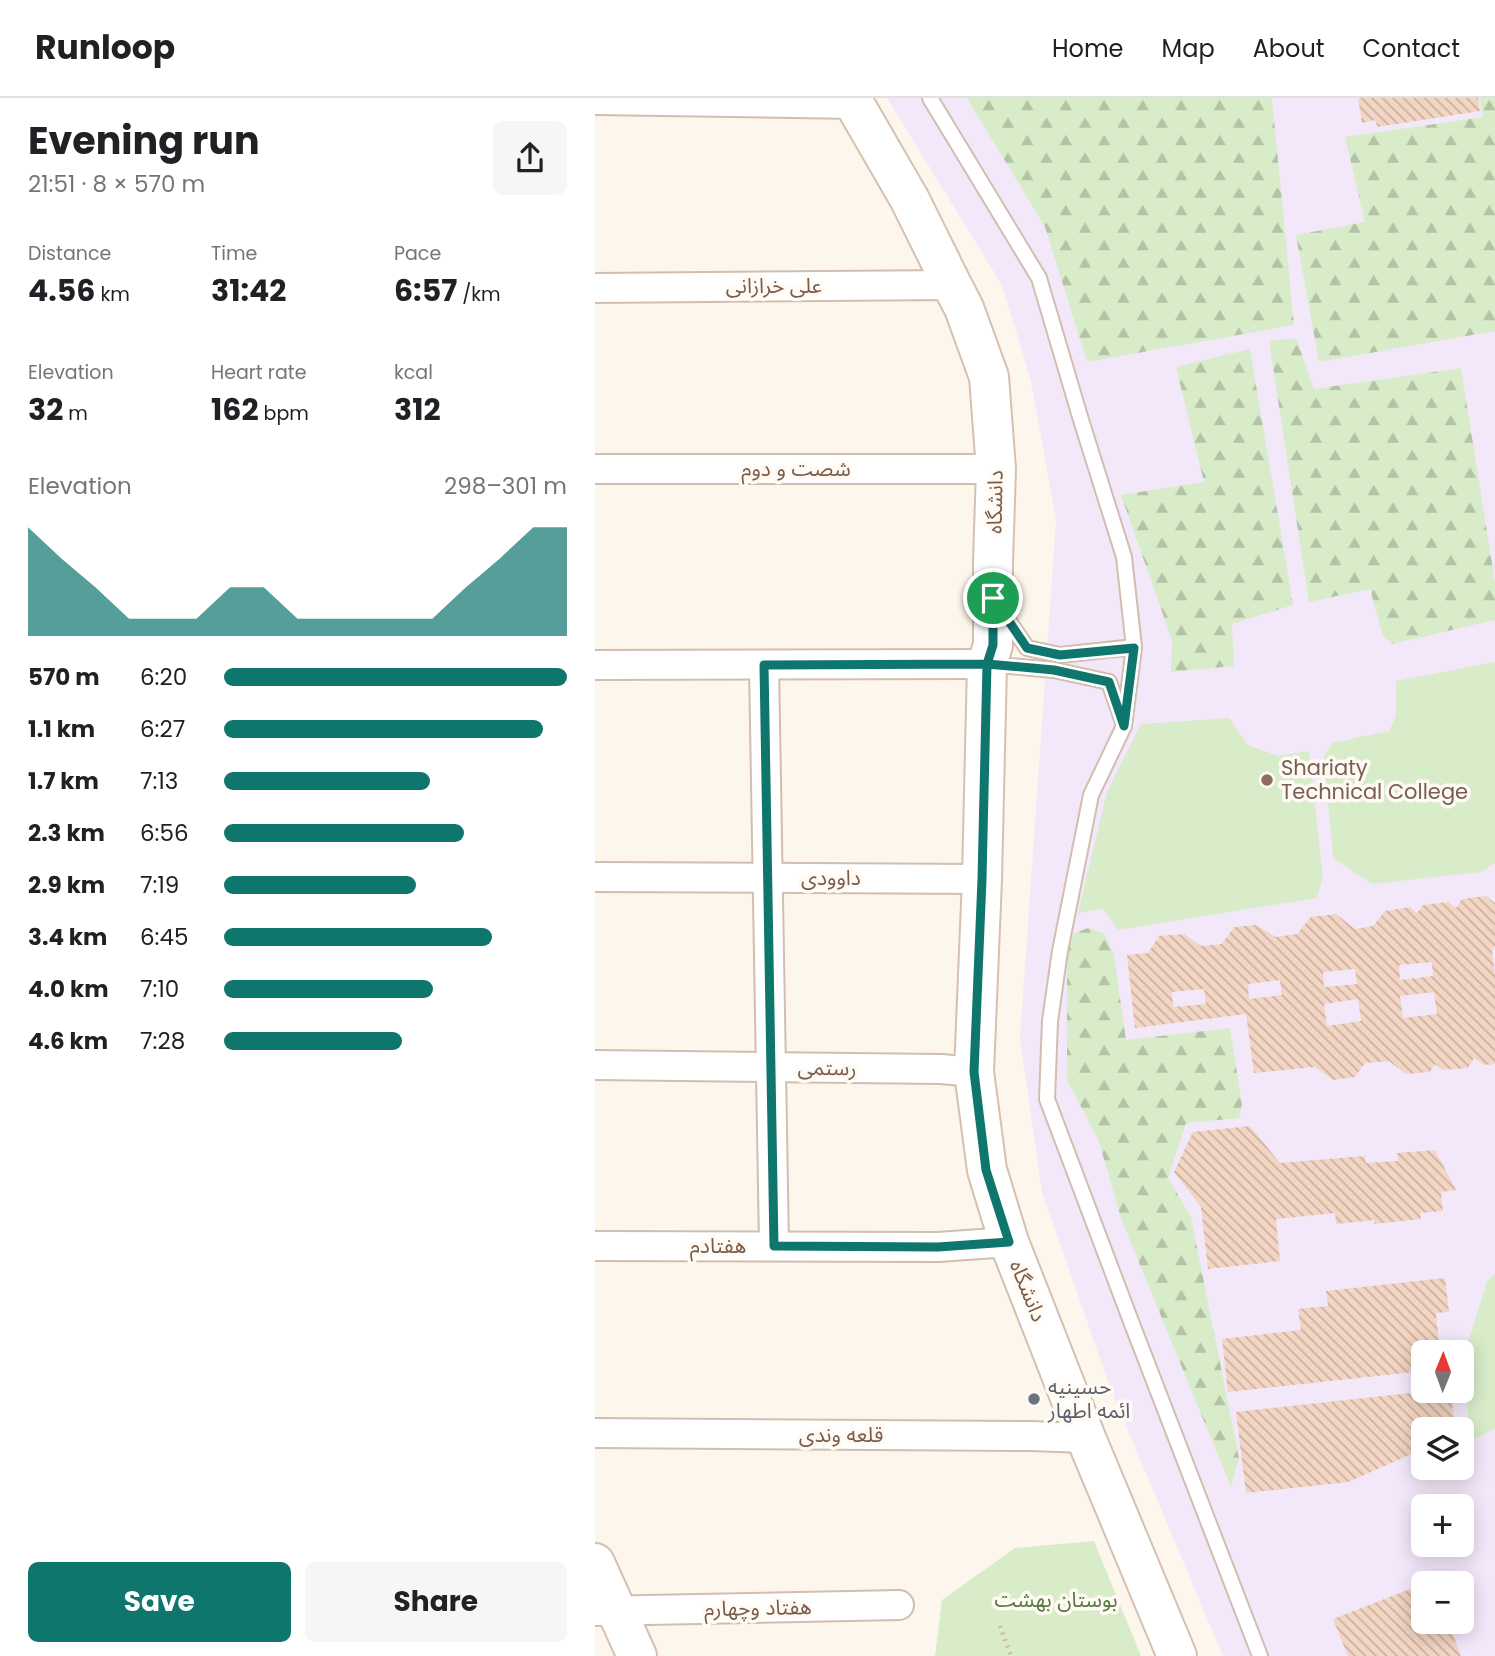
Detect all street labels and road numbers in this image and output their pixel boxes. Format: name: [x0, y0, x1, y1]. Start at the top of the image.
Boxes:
street label: علی خرازانی: [726, 271, 822, 300]
street label: شصت و دوم: [741, 454, 851, 485]
street label: دانشگاه: [979, 470, 1010, 534]
street label: داوودی: [801, 863, 861, 892]
street label: رستمی: [797, 1052, 857, 1083]
street label: هفتادم: [690, 1231, 746, 1262]
street label: دانشگاه: [1003, 1256, 1054, 1326]
street label: قلعه وندی: [799, 1420, 883, 1449]
street label: هفتاد وچهارم: [704, 1592, 812, 1625]

